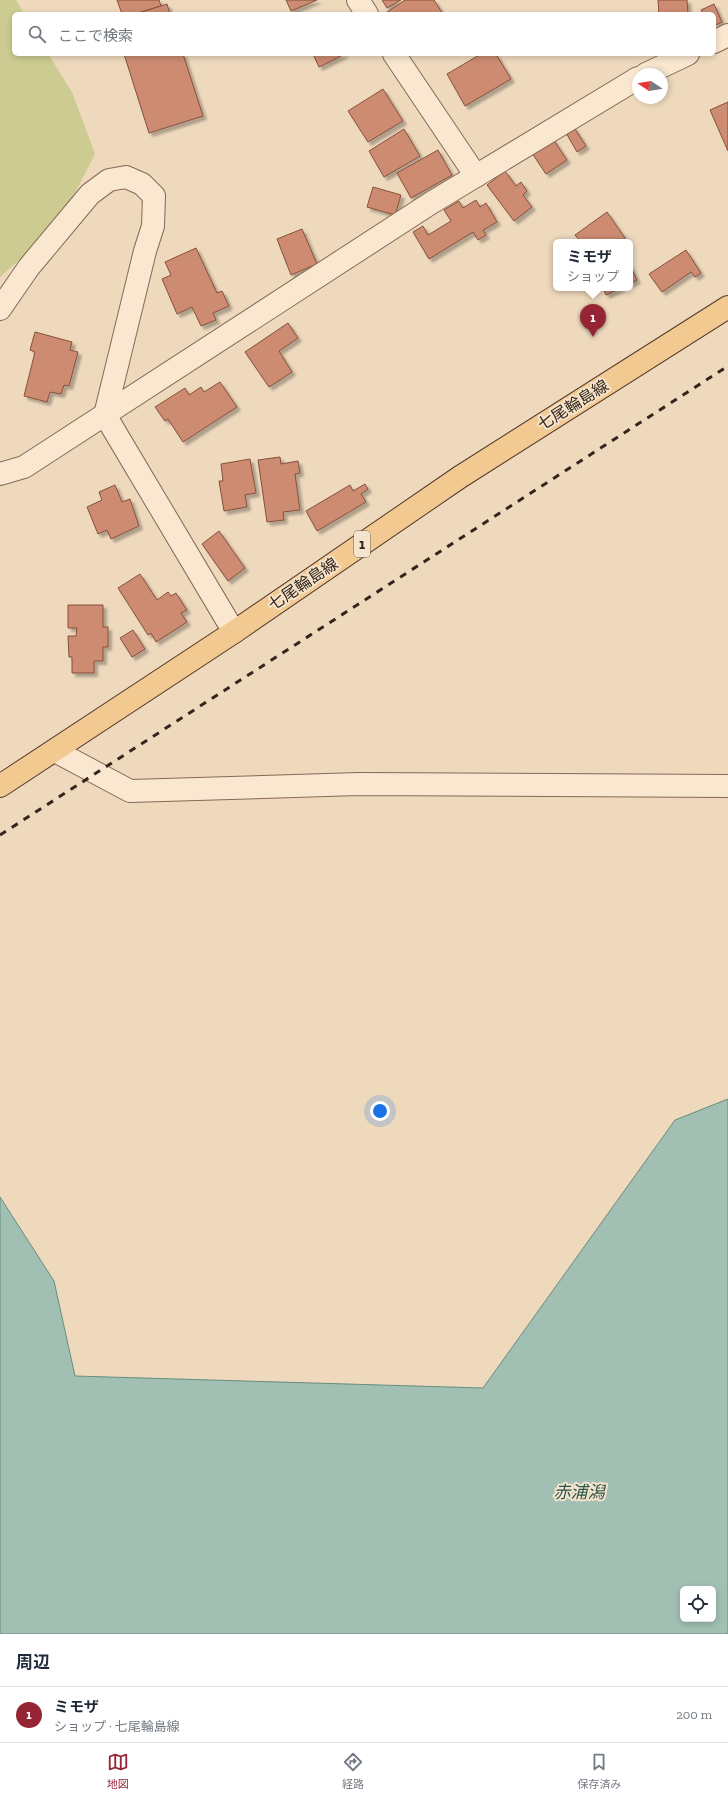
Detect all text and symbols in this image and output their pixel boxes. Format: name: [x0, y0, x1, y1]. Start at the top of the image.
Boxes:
search box: [12, 12, 716, 56]
icon: search: [26, 23, 48, 45]
text: ここで検索: [58, 27, 133, 45]
north arrow: [632, 68, 668, 104]
popup: [553, 239, 633, 291]
text: ミモザ: [567, 248, 612, 266]
text: ショップ: [567, 269, 619, 284]
pin: 1: [580, 304, 606, 337]
street label: 七尾輪島線: [534, 376, 612, 434]
road number: 1: [354, 531, 370, 557]
street label: 七尾輪島線: [265, 554, 341, 614]
your location: [370, 1101, 390, 1121]
water label: 赤浦潟: [554, 1482, 606, 1502]
map controls: [680, 1586, 716, 1622]
button: locate: [680, 1586, 716, 1622]
text: 周辺: [16, 1652, 50, 1672]
text: ミモザ: [54, 1698, 99, 1716]
text: 1: [26, 1707, 32, 1722]
text: 200 m: [676, 1707, 712, 1722]
text: ショップ · 七尾輪島線: [54, 1719, 180, 1734]
tab: 地図: [107, 1751, 129, 1791]
tab: 経路: [342, 1751, 364, 1791]
tab: 保存済み: [577, 1751, 621, 1791]

